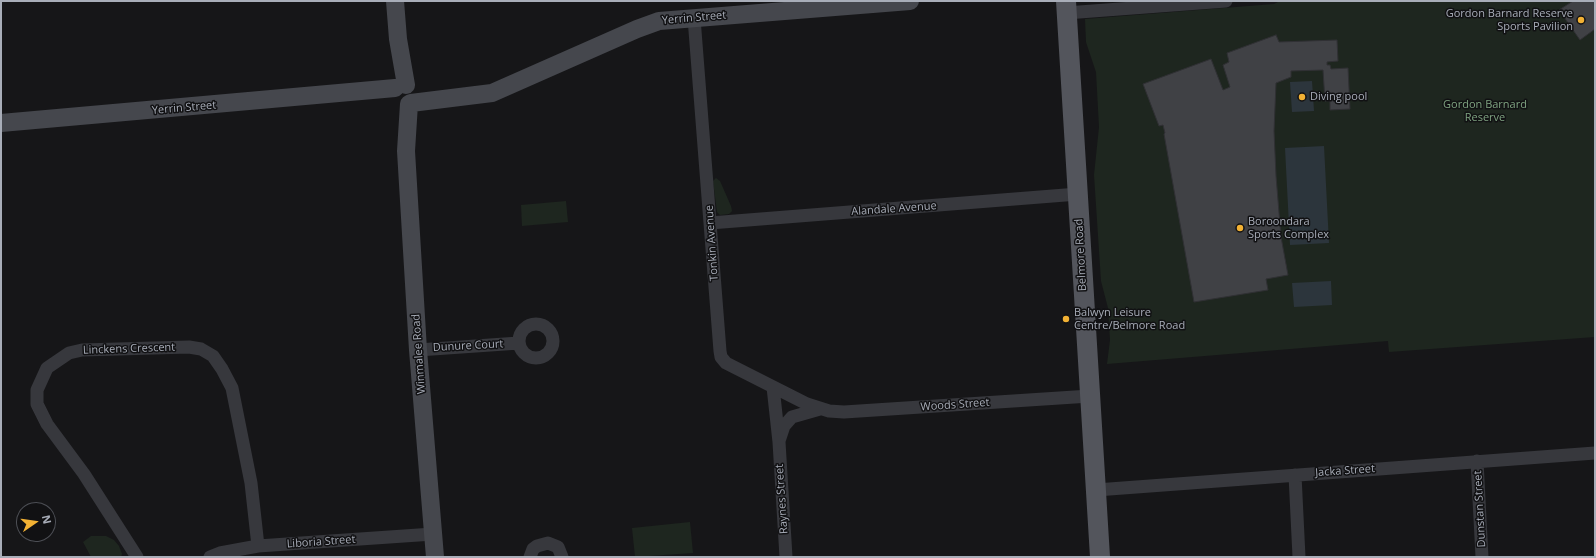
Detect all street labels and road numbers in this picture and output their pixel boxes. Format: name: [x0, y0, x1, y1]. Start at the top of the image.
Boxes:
street label: Yerrin Street: [661, 9, 727, 27]
street label: Yerrin Street: [151, 99, 217, 117]
street label: Alandale Avenue: [851, 199, 937, 219]
street label: Tonkin Avenue: [703, 205, 721, 281]
street label: Belmore Road: [1073, 218, 1089, 292]
street label: Winmalee Road: [410, 314, 428, 394]
street label: Dunure Court: [432, 338, 504, 354]
street label: Linckens Crescent: [83, 341, 175, 357]
street label: Woods Street: [920, 396, 990, 414]
street label: Jacka Street: [1315, 462, 1375, 480]
street label: Raynes Street: [773, 464, 791, 534]
street label: Dunstan Street: [1471, 470, 1489, 548]
street label: Liboria Street: [286, 533, 356, 551]

